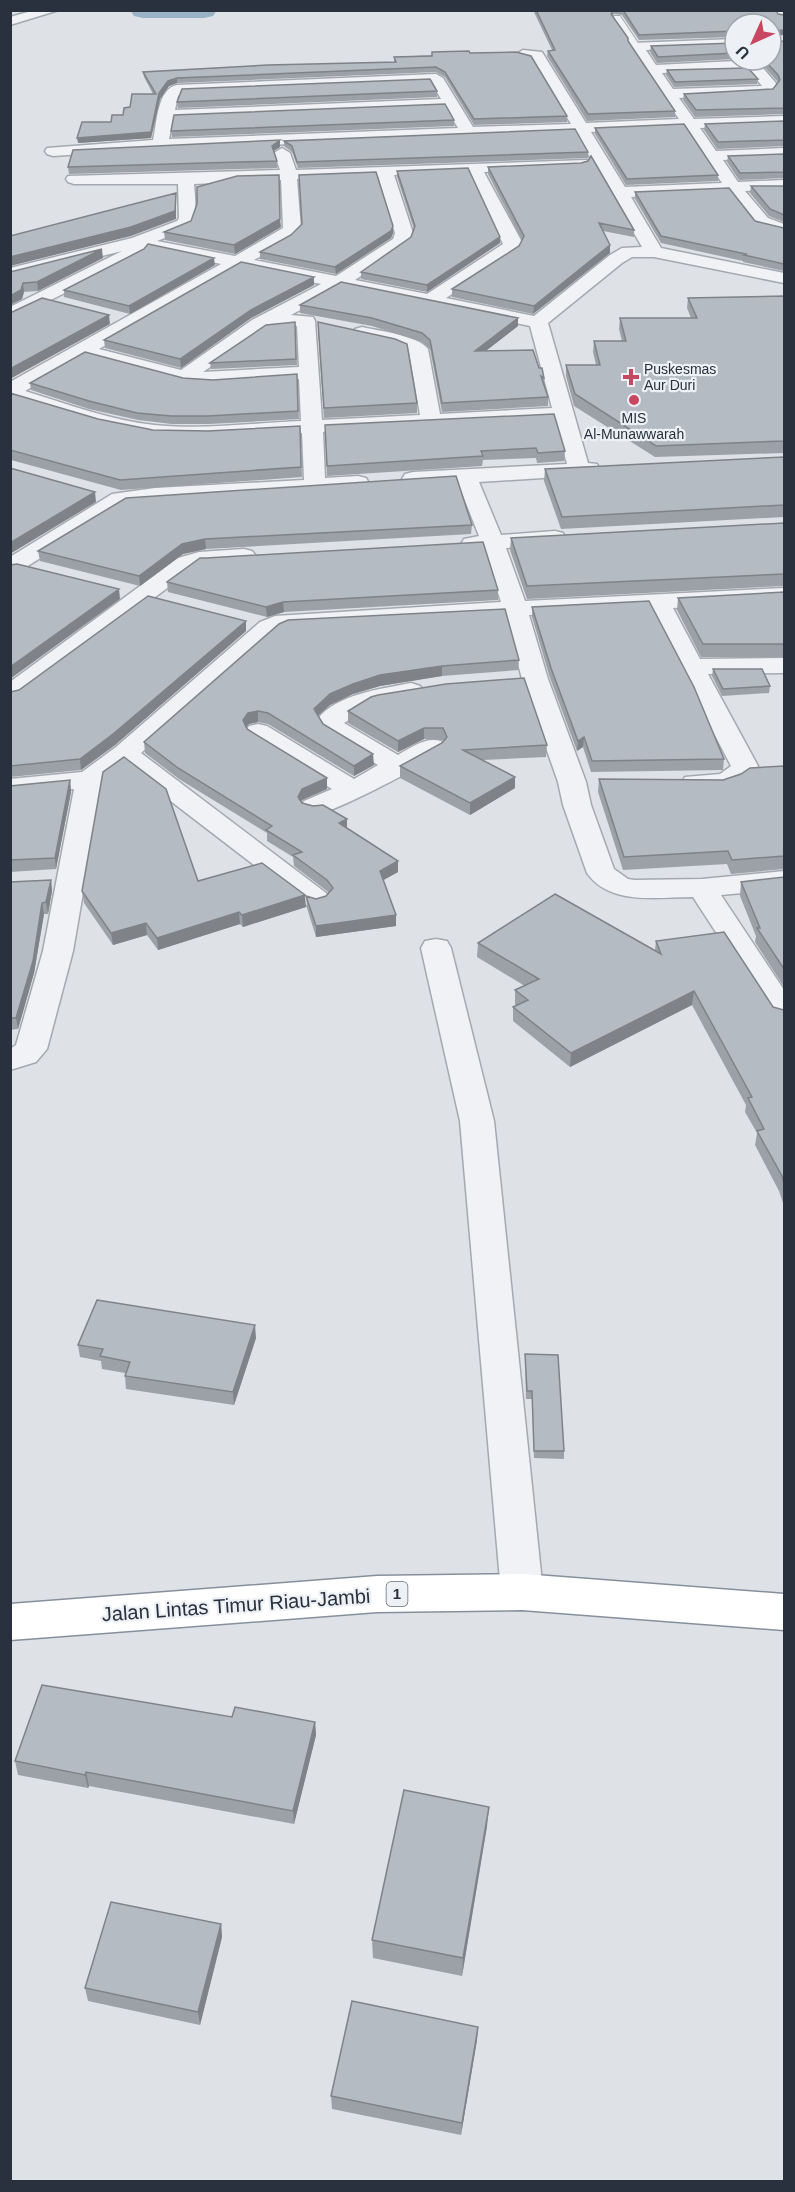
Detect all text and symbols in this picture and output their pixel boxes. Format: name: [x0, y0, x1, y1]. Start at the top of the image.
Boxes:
north arrow: [723, 12, 783, 72]
text: U: [733, 42, 753, 62]
place label: Puskesmas Aur Duri: [644, 361, 716, 393]
marker: Puskesmas Aur Duri: [622, 368, 640, 386]
marker: MIS Al-Munawwarah: [627, 393, 641, 407]
place label: MIS Al-Munawwarah: [584, 410, 684, 442]
road number: 1: [386, 1582, 408, 1606]
street label: Jalan Lintas Timur Riau-Jambi: [101, 1585, 371, 1625]

